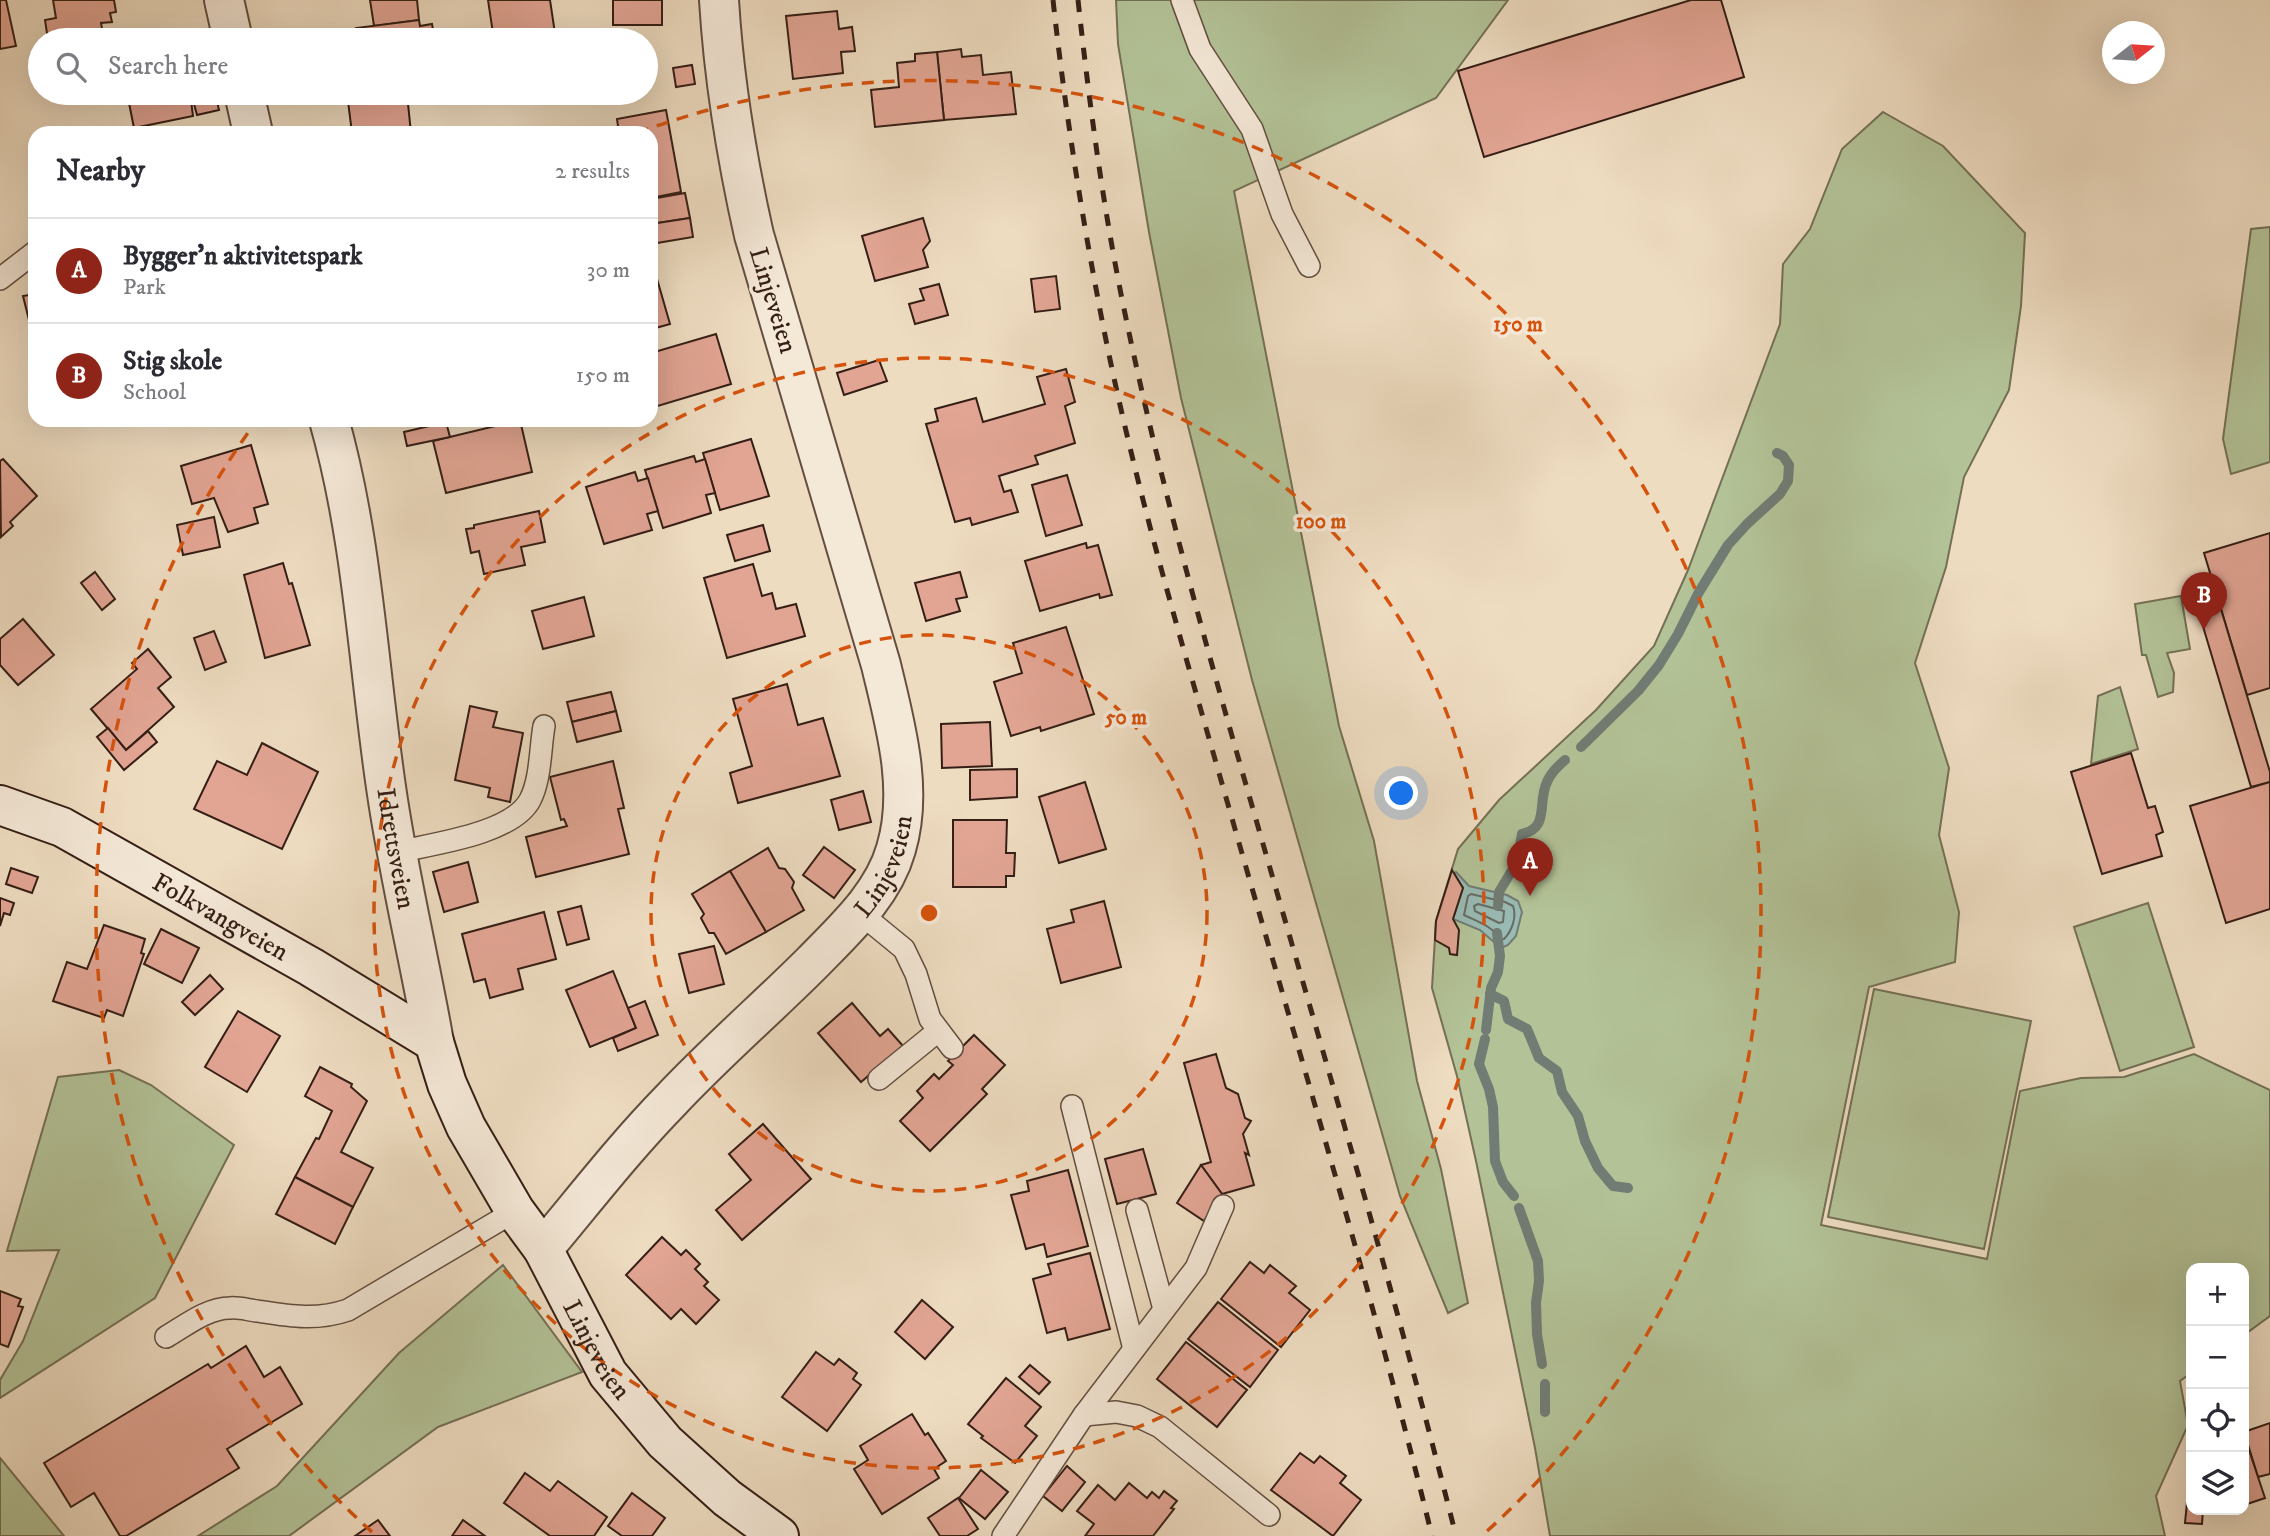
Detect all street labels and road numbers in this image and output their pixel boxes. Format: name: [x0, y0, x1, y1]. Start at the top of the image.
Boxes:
street label: Linjeveien: [741, 243, 804, 358]
street label: Idrettsveien: [368, 786, 422, 912]
street label: Linjeveien: [847, 813, 920, 925]
street label: Folkvangveien: [146, 866, 294, 969]
street label: Linjeveien: [554, 1295, 638, 1407]

